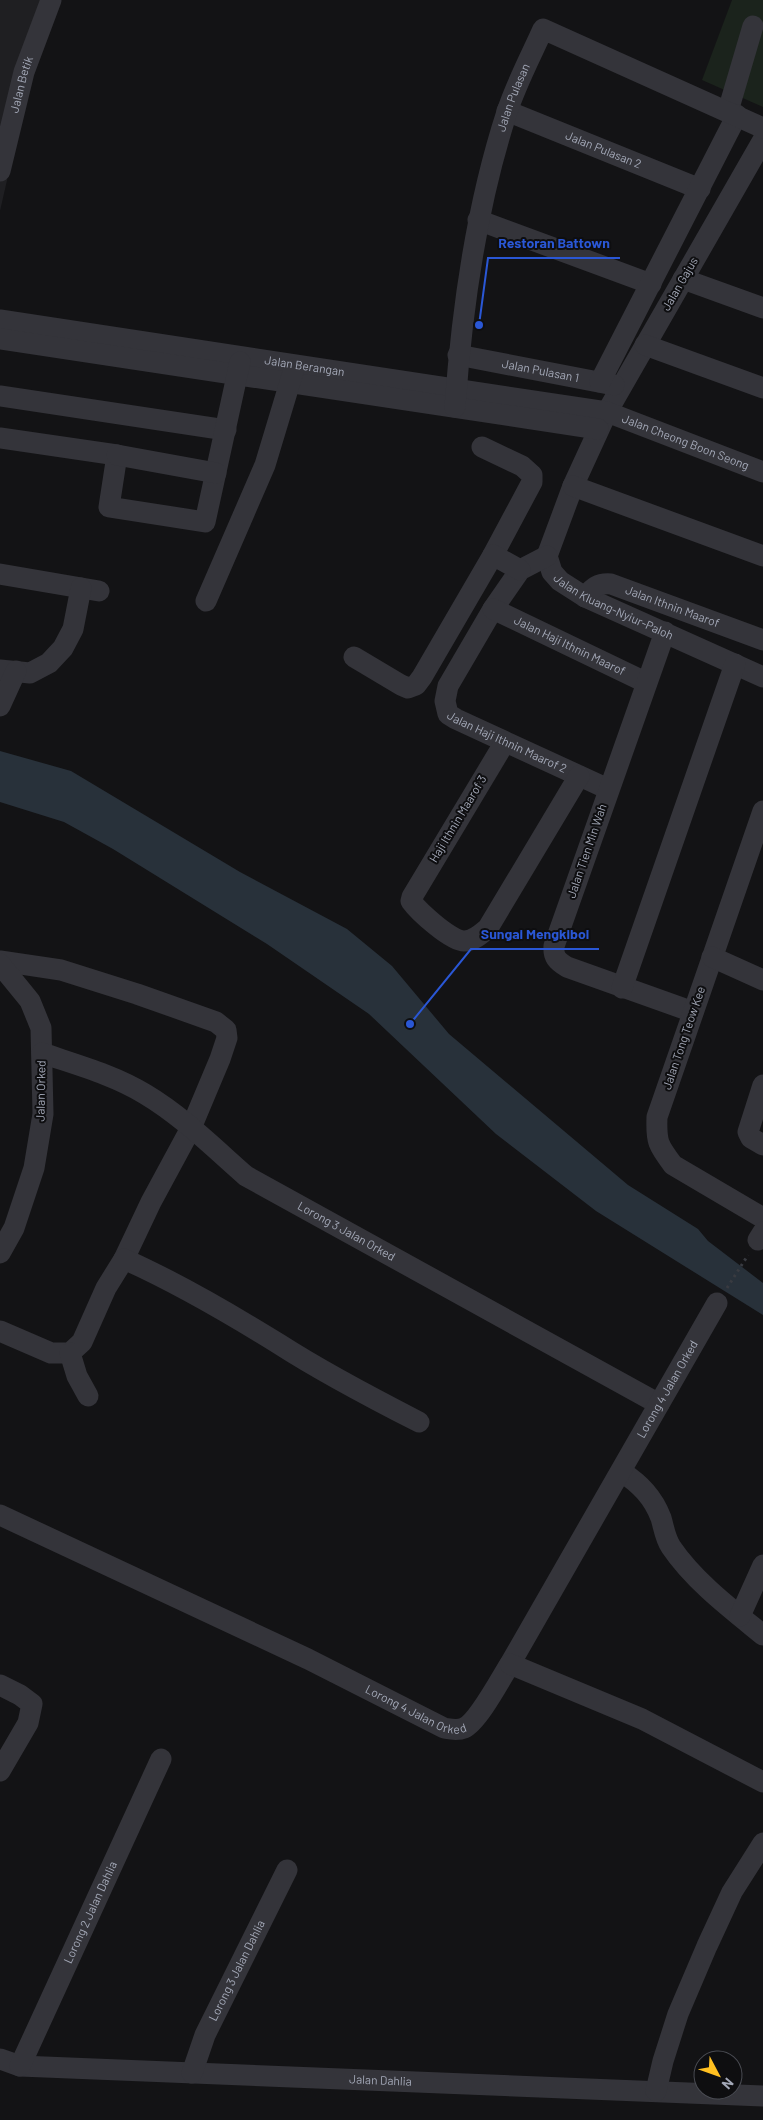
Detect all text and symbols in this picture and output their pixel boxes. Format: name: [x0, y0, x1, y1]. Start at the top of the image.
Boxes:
street label: Jalan Betik: [6, 54, 35, 114]
street label: Jalan Pulasan: [493, 61, 532, 133]
street label: Jalan Pulasan 2: [564, 127, 644, 171]
callout: Restoran Battown: [488, 229, 620, 258]
text: Restoran Battown: [498, 234, 610, 251]
street label: Jalan Gajus: [658, 254, 700, 313]
street label: Jalan Berangan: [264, 352, 346, 378]
street label: Jalan Pulasan 1: [501, 356, 580, 384]
street label: Jalan Cheong Boon Seong: [620, 410, 751, 472]
street label: Jalan Kluang-Nyiur-Paloh: [551, 571, 676, 642]
street label: Jalan Ithnin Maarof: [624, 582, 722, 629]
street label: Jalan Haji Ithnin Maarof: [512, 612, 628, 678]
street label: Jalan Haji Ithnin Maarof 2: [445, 707, 569, 775]
street label: Haji Ithnin Maarof 3: [426, 772, 489, 865]
street label: Jalan Tien Min Wah: [563, 802, 609, 900]
callout: Sungai Mengkibol: [471, 920, 599, 949]
text: Sungai Mengkibol: [481, 925, 589, 942]
street label: Jalan Tong Teow Kee: [659, 984, 707, 1091]
street label: Jalan Orked: [32, 1060, 48, 1122]
street label: Lorong 3 Jalan Orked: [295, 1198, 398, 1263]
street label: Lorong 4 Jalan Orked: [633, 1338, 700, 1440]
street label: Lorong 4 Jalan Orked: [363, 1681, 468, 1736]
street label: Lorong 2 Jalan Dahlia: [60, 1859, 119, 1965]
street label: Lorong 3 Jalan Dahlia: [205, 1917, 267, 2023]
north arrow: [693, 2050, 743, 2100]
street label: Jalan Dahlia: [349, 2071, 412, 2088]
text: N: [719, 2075, 738, 2093]

